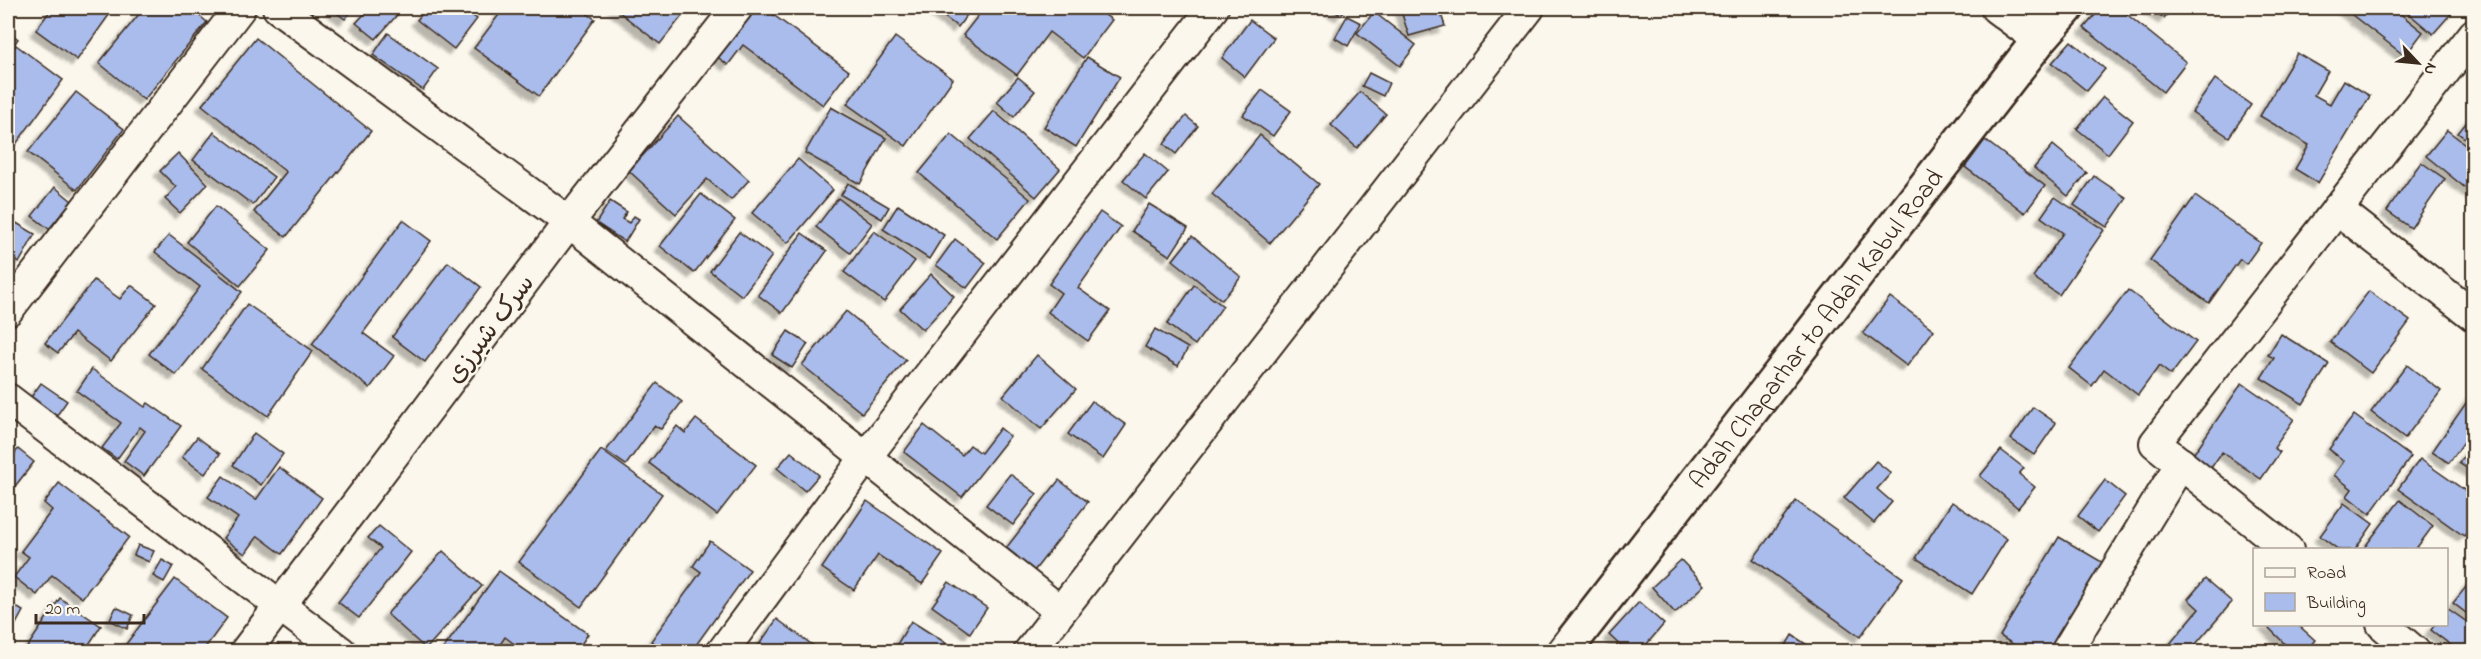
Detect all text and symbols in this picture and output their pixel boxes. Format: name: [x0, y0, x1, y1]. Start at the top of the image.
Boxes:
north arrow: [2388, 33, 2448, 93]
text: N: [2416, 59, 2443, 79]
street label: Adah Chaparhar to Adah Kabul Road: [1681, 161, 1955, 498]
street label: سرک شیرزی: [438, 267, 545, 392]
legend: [2253, 548, 2448, 626]
text: Road: [2307, 561, 2346, 587]
scale bar: [36, 587, 144, 625]
text: Building: [2306, 591, 2366, 618]
text: 20 m: [45, 597, 80, 623]

